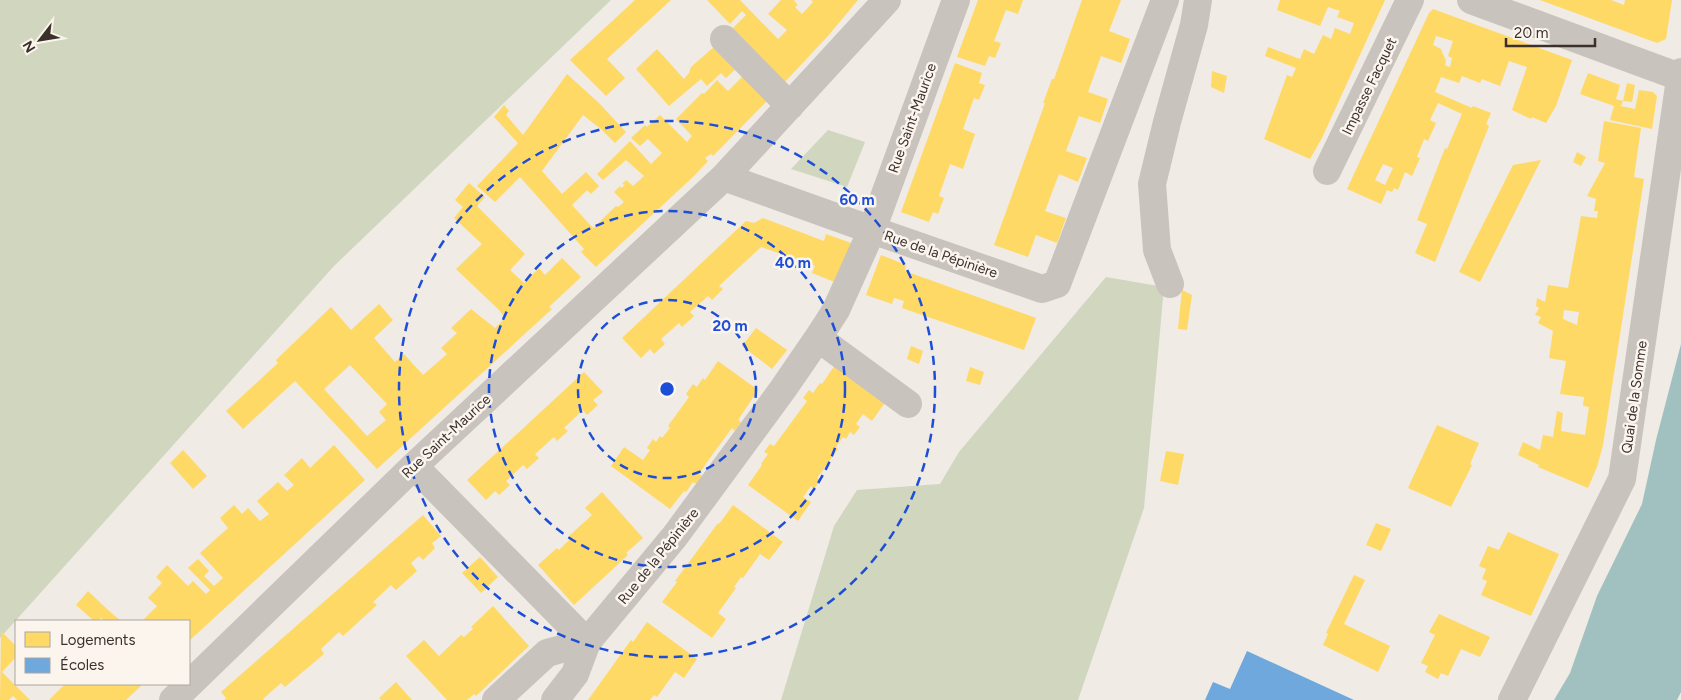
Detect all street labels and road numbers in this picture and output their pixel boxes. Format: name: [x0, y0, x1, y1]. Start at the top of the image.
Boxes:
street label: Impasse Facquet: [1339, 35, 1400, 138]
street label: Rue Saint-Maurice: [885, 61, 940, 175]
street label: Rue de la Pépinière: [882, 227, 1000, 282]
street label: Quai de la Somme: [1618, 339, 1651, 455]
street label: Rue Saint-Maurice: [398, 390, 495, 482]
street label: Rue de la Pépinière: [614, 504, 703, 608]

